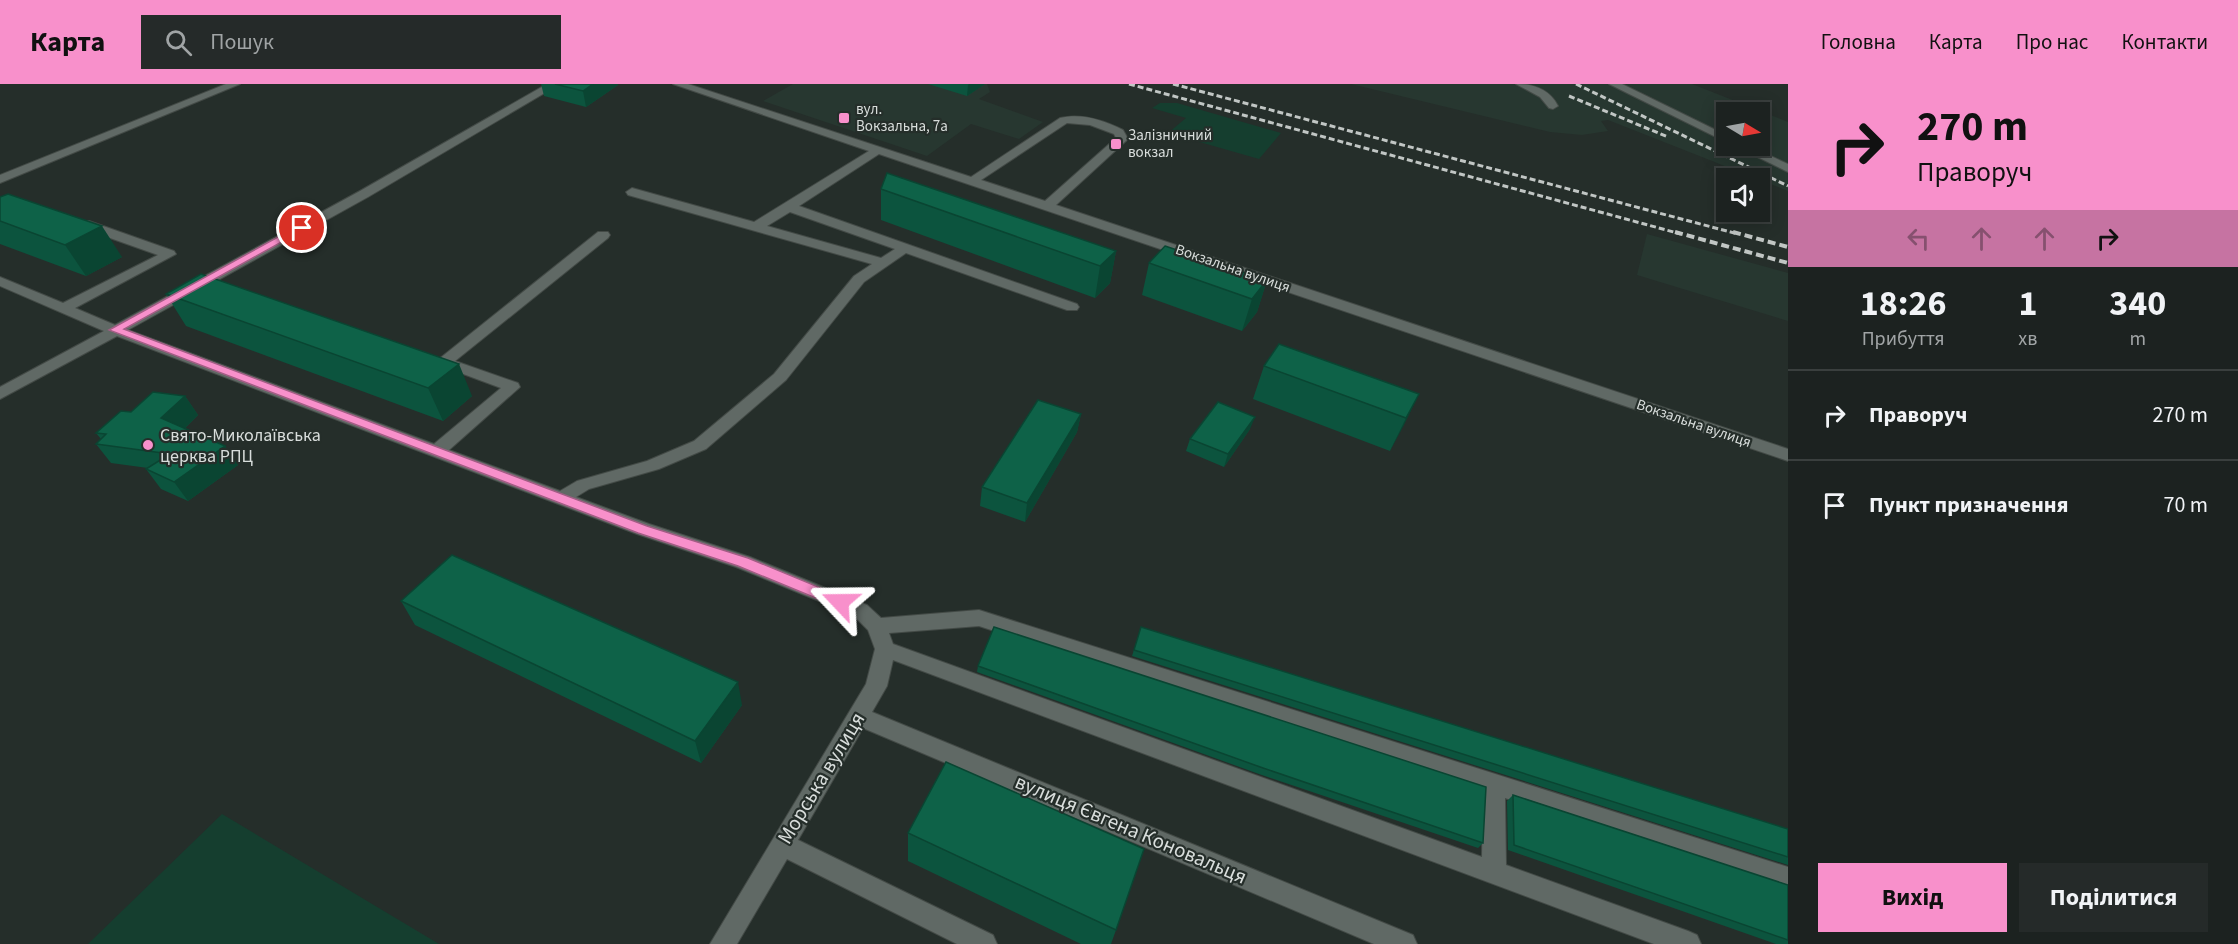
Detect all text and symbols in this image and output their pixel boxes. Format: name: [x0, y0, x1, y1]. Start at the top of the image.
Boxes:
search box: [141, 15, 561, 69]
text: Карта: [30, 22, 105, 62]
icon: search: [162, 26, 195, 59]
text: Пошук: [210, 26, 274, 58]
text: Головна: [1821, 27, 1896, 57]
text: Карта: [1929, 27, 1983, 57]
text: Про нас: [2016, 27, 2088, 57]
text: Контакти: [2121, 27, 2208, 57]
text: 270 m: [1917, 97, 2028, 157]
place label: вул. Вокзальна, 7а: [856, 99, 948, 137]
north arrow: [1716, 102, 1770, 156]
map controls: [1716, 102, 1770, 222]
icon: right: [1818, 108, 1896, 186]
marker: вул. Вокзальна, 7а: [837, 111, 851, 125]
place label: Залізничний вокзал: [1128, 125, 1212, 163]
marker: Залізничний вокзал: [1109, 137, 1123, 151]
text: Праворуч: [1917, 153, 2032, 192]
button: sound: [1716, 168, 1770, 222]
pin: [276, 202, 327, 253]
icon: arrive: [285, 211, 318, 244]
icon: left: [1902, 222, 1935, 255]
icon: ahead: [1965, 222, 1998, 255]
icon: ahead: [2028, 222, 2061, 255]
icon: right: [2091, 222, 2124, 255]
street label: Вокзальна вулиця: [1173, 239, 1293, 298]
text: 18:26: [1860, 278, 1947, 329]
text: 1: [2018, 278, 2037, 329]
text: 340: [2109, 278, 2166, 329]
text: Прибуття: [1862, 325, 1945, 353]
text: хв: [2018, 325, 2037, 353]
text: m: [2129, 325, 2146, 353]
street label: Вокзальна вулиця: [1634, 394, 1754, 453]
icon: right: [1818, 399, 1851, 432]
text: Праворуч: [1869, 399, 1967, 431]
text: 270 m: [2153, 399, 2208, 431]
place label: Свято-Миколаївська церква РПЦ: [160, 423, 321, 469]
marker: Свято-Миколаївська церква РПЦ: [141, 438, 155, 452]
icon: arrive: [1818, 489, 1851, 522]
text: Пункт призначення: [1869, 489, 2069, 521]
text: 70 m: [2163, 489, 2208, 521]
position arrow: [808, 570, 872, 634]
street label: Морська вулиця: [770, 706, 872, 850]
street label: вулиця Євгена Коновальця: [1010, 767, 1252, 891]
button: Вихід: [1818, 863, 2007, 932]
button: Поділитися: [2019, 863, 2208, 932]

